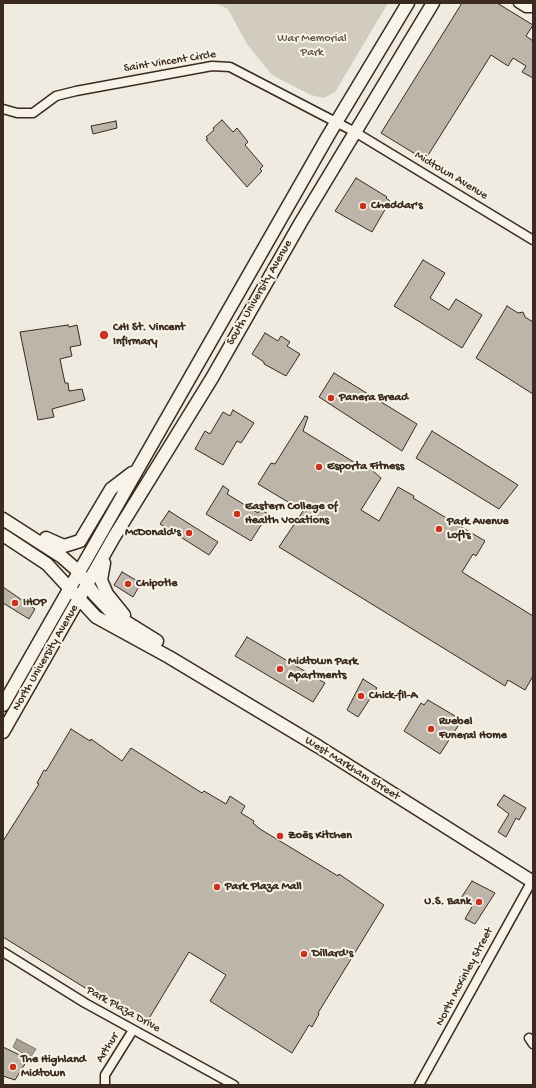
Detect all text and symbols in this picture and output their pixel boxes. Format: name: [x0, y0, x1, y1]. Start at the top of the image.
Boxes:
park label: War Memorial Park: [277, 32, 347, 60]
street label: Saint Vincent Circle: [123, 48, 217, 76]
street label: Midtown Avenue: [412, 148, 490, 204]
place label: Cheddar's: [371, 199, 423, 213]
marker: Cheddar's: [358, 201, 368, 211]
street label: South University Avenue: [224, 238, 296, 348]
place label: CHI St. Vincent Infirmary: [113, 321, 185, 349]
marker: CHI St. Vincent Infirmary: [98, 329, 110, 341]
place label: Panera Bread: [339, 391, 408, 405]
marker: Panera Bread: [326, 393, 336, 403]
place label: Esporta Fitness: [327, 460, 404, 474]
marker: Esporta Fitness: [314, 462, 324, 472]
place label: Eastern College of Health Vocations: [245, 500, 337, 528]
marker: Eastern College of Health Vocations: [232, 509, 242, 519]
place label: Park Avenue Lofts: [447, 515, 509, 543]
marker: Park Avenue Lofts: [434, 524, 444, 534]
place label: McDonald's: [125, 526, 181, 540]
marker: McDonald's: [184, 528, 194, 538]
place label: Chipotle: [136, 577, 177, 591]
marker: Chipotle: [123, 579, 133, 589]
place label: IHOP: [23, 596, 47, 610]
marker: IHOP: [10, 598, 20, 608]
street label: North University Avenue: [10, 602, 82, 714]
place label: Midtown Park Apartments: [288, 655, 358, 683]
marker: Midtown Park Apartments: [275, 664, 285, 674]
place label: Chick-fil-A: [369, 689, 418, 703]
marker: Chick-fil-A: [356, 691, 366, 701]
place label: Ruebel Funeral Home: [439, 715, 507, 743]
marker: Ruebel Funeral Home: [426, 724, 436, 734]
street label: West Markham Street: [302, 734, 402, 804]
place label: Zoës Kitchen: [288, 829, 352, 843]
marker: Zoës Kitchen: [275, 831, 285, 841]
place label: Park Plaza Mall: [225, 880, 302, 894]
marker: Park Plaza Mall: [212, 882, 222, 892]
place label: U.S. Bank: [424, 895, 471, 909]
marker: U.S. Bank: [474, 897, 484, 907]
street label: North McKinley Street: [433, 925, 497, 1029]
place label: Dillard's: [312, 947, 353, 961]
marker: Dillard's: [299, 949, 309, 959]
street label: Park Plaza Drive: [83, 984, 163, 1036]
street label: Arthur: [93, 1030, 123, 1066]
place label: The Highland Midtown: [21, 1053, 86, 1081]
marker: The Highland Midtown: [8, 1062, 18, 1072]

